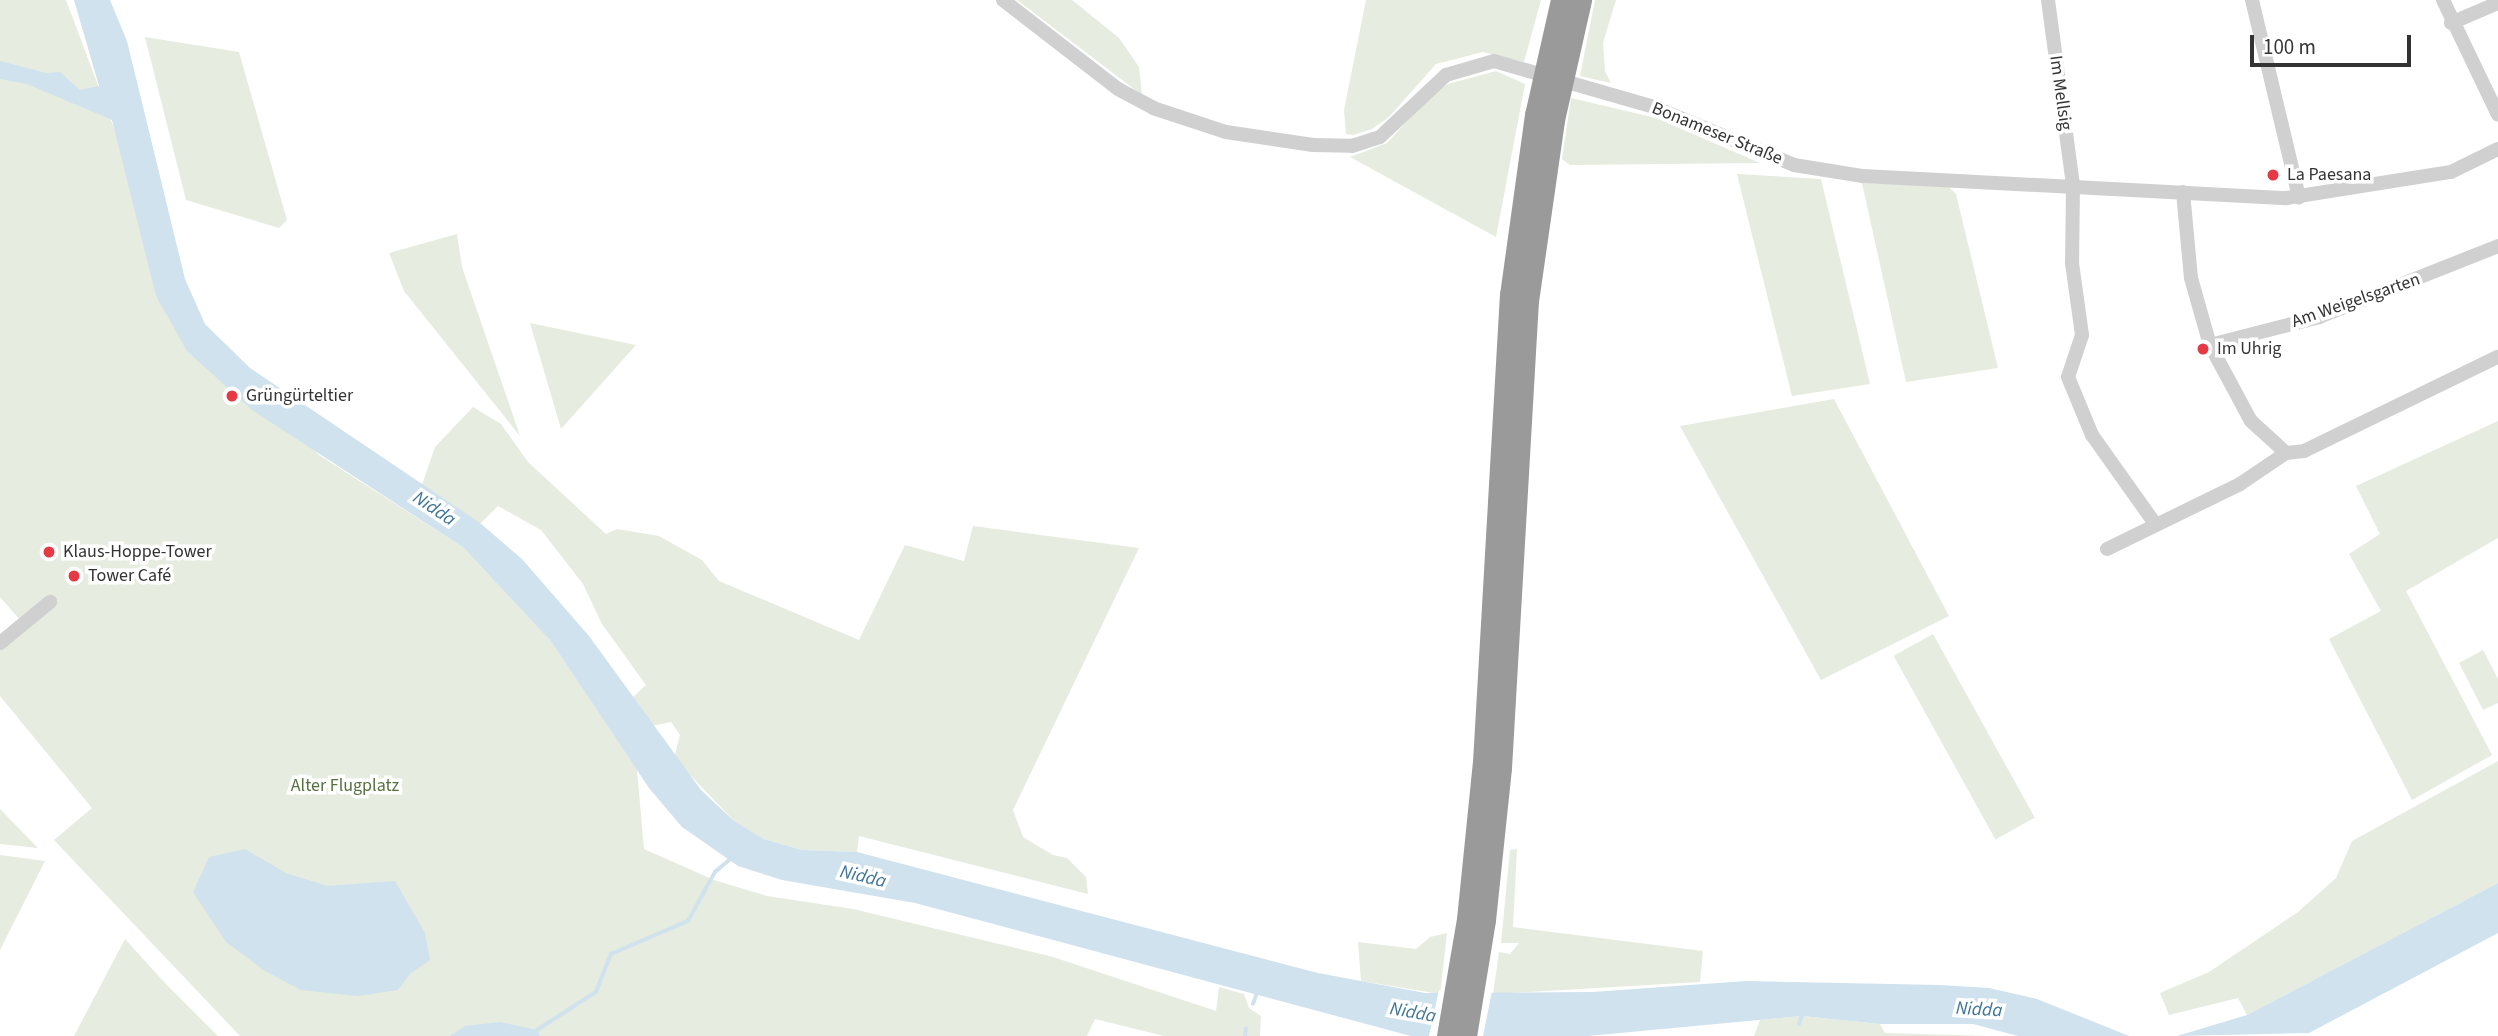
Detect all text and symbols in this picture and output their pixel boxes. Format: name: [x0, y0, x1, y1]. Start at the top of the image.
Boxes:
scale bar: [2253, 21, 2414, 65]
text: 100 m: [2263, 32, 2316, 62]
street label: Im Mellsig: [2044, 54, 2076, 132]
street label: Bonameser Straße: [1649, 98, 1785, 170]
place label: La Paesana: [2287, 164, 2371, 186]
marker: La Paesana: [2265, 167, 2281, 183]
street label: Am Weigelsgarten: [2289, 269, 2423, 333]
place label: Im Uhrig: [2217, 338, 2281, 360]
marker: Im Uhrig: [2195, 341, 2211, 357]
place label: Grüngürteltier: [246, 385, 353, 407]
marker: Grüngürteltier: [224, 388, 240, 404]
water label: Nidda: [408, 486, 460, 532]
place label: Klaus-Hoppe-Tower: [63, 541, 212, 563]
marker: Klaus-Hoppe-Tower: [41, 544, 57, 560]
place label: Tower Café: [88, 565, 171, 587]
marker: Tower Café: [66, 568, 82, 584]
park label: Alter Flugplatz: [291, 775, 399, 797]
water label: Nidda: [838, 861, 888, 893]
water label: Nidda: [1955, 997, 2003, 1023]
water label: Nidda: [1388, 998, 1438, 1028]

